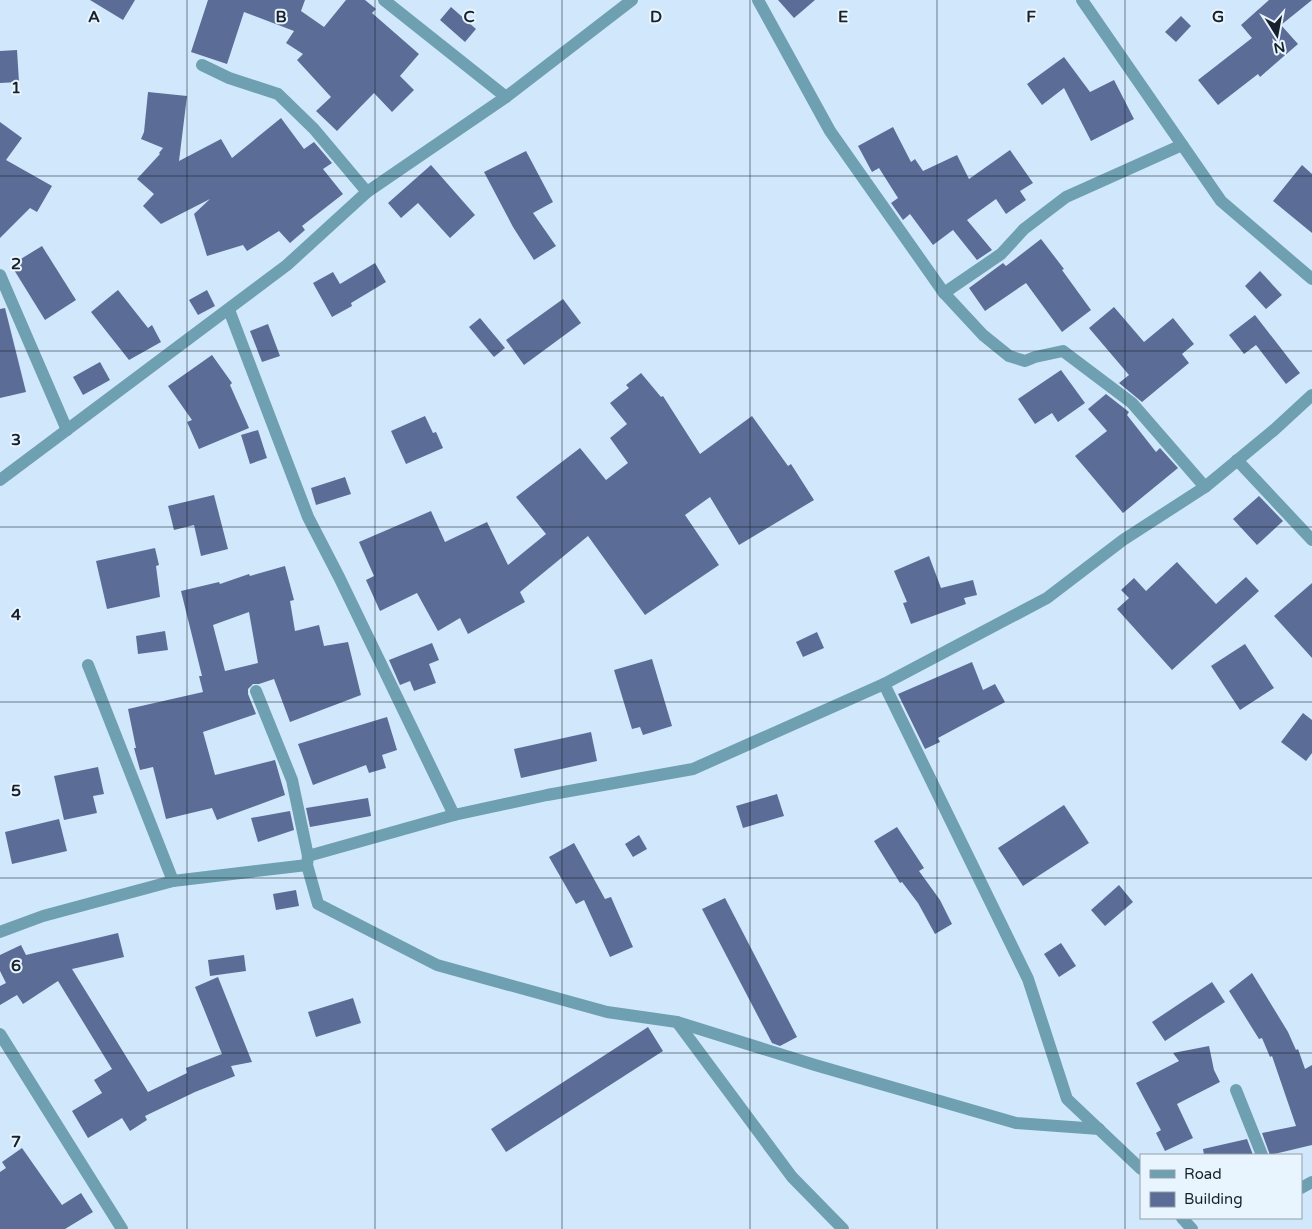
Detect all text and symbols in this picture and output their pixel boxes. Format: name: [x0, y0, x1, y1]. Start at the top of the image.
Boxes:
text: A: [88, 7, 100, 27]
text: B: [275, 7, 287, 27]
text: C: [463, 7, 475, 27]
text: D: [650, 7, 662, 27]
text: E: [838, 7, 848, 27]
text: F: [1026, 7, 1036, 27]
text: G: [1212, 7, 1224, 27]
north arrow: [1252, 10, 1302, 60]
text: N: [1272, 38, 1287, 57]
text: 1: [11, 78, 21, 98]
text: 2: [11, 254, 21, 274]
text: 3: [11, 430, 21, 450]
text: 4: [11, 605, 21, 625]
text: 5: [11, 781, 21, 801]
text: 6: [11, 956, 21, 976]
text: 7: [11, 1132, 21, 1152]
legend: [1140, 1154, 1302, 1219]
text: Road: [1184, 1165, 1222, 1183]
text: Building: [1184, 1190, 1243, 1208]

